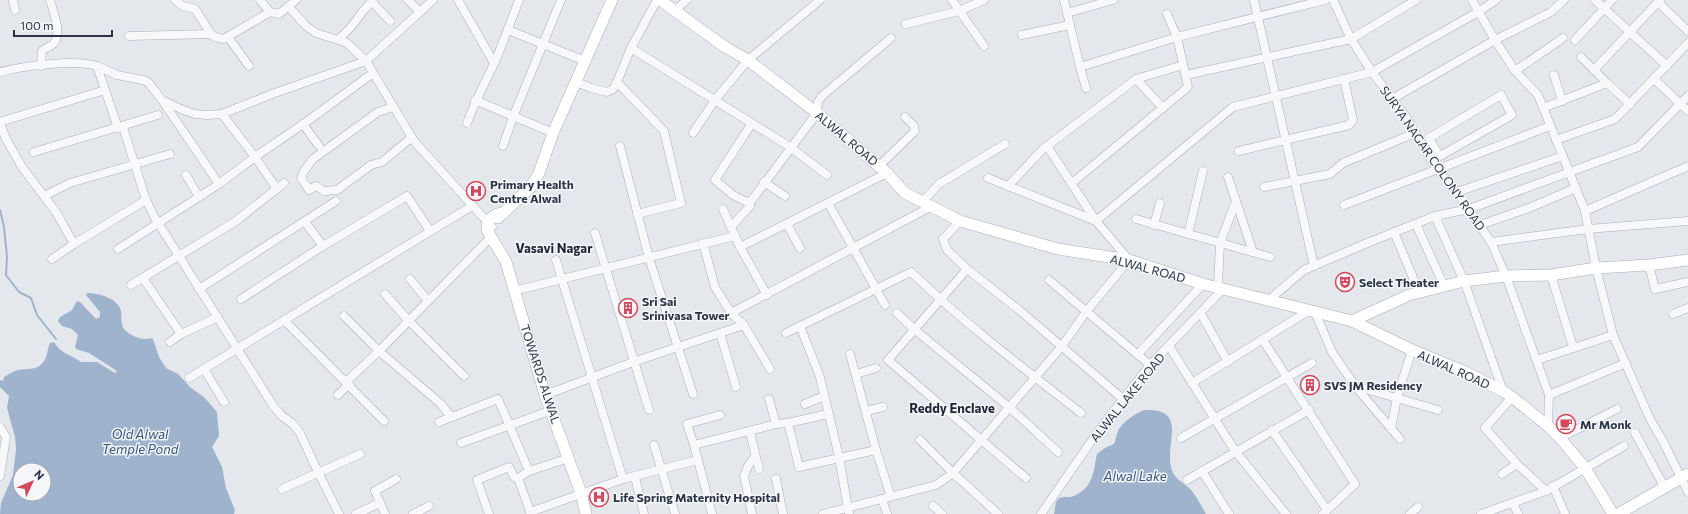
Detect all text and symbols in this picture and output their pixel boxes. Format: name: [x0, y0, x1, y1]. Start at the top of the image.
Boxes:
scale bar: [14, 12, 112, 38]
text: 100 m: [20, 18, 54, 32]
street label: SURYA NAGAR COLONY ROAD: [1378, 83, 1489, 233]
street label: ALWAL ROAD: [813, 108, 881, 168]
place label: Primary Health Centre Alwal: [490, 177, 574, 205]
hospital icon: Primary Health Centre Alwal: [465, 180, 487, 202]
district label: Vasavi Nagar: [515, 240, 593, 256]
street label: ALWAL ROAD: [1109, 251, 1187, 285]
theatre icon: Select Theater: [1334, 271, 1356, 293]
place label: Select Theater: [1359, 275, 1439, 289]
place label: Sri Sai Srinivasa Tower: [642, 294, 730, 322]
building icon: Sri Sai Srinivasa Tower: [617, 297, 639, 319]
street label: TOWARDS ALWAL: [518, 323, 564, 425]
street label: ALWAL ROAD: [1416, 347, 1492, 391]
street label: ALWAL LAKE ROAD: [1087, 350, 1167, 444]
building icon: SVS JM Residency: [1299, 374, 1321, 396]
place label: SVS JM Residency: [1324, 378, 1423, 393]
district label: Reddy Enclave: [909, 400, 995, 416]
cafe icon: Mr Monk: [1555, 413, 1577, 435]
place label: Mr Monk: [1580, 417, 1631, 431]
water label: Old Alwal Temple Pond: [102, 426, 179, 457]
north arrow: [12, 462, 52, 502]
text: N: [32, 467, 47, 482]
water label: Alwal Lake: [1102, 468, 1167, 484]
hospital icon: Life Spring Maternity Hospital: [588, 486, 610, 508]
place label: Life Spring Maternity Hospital: [613, 490, 780, 504]

